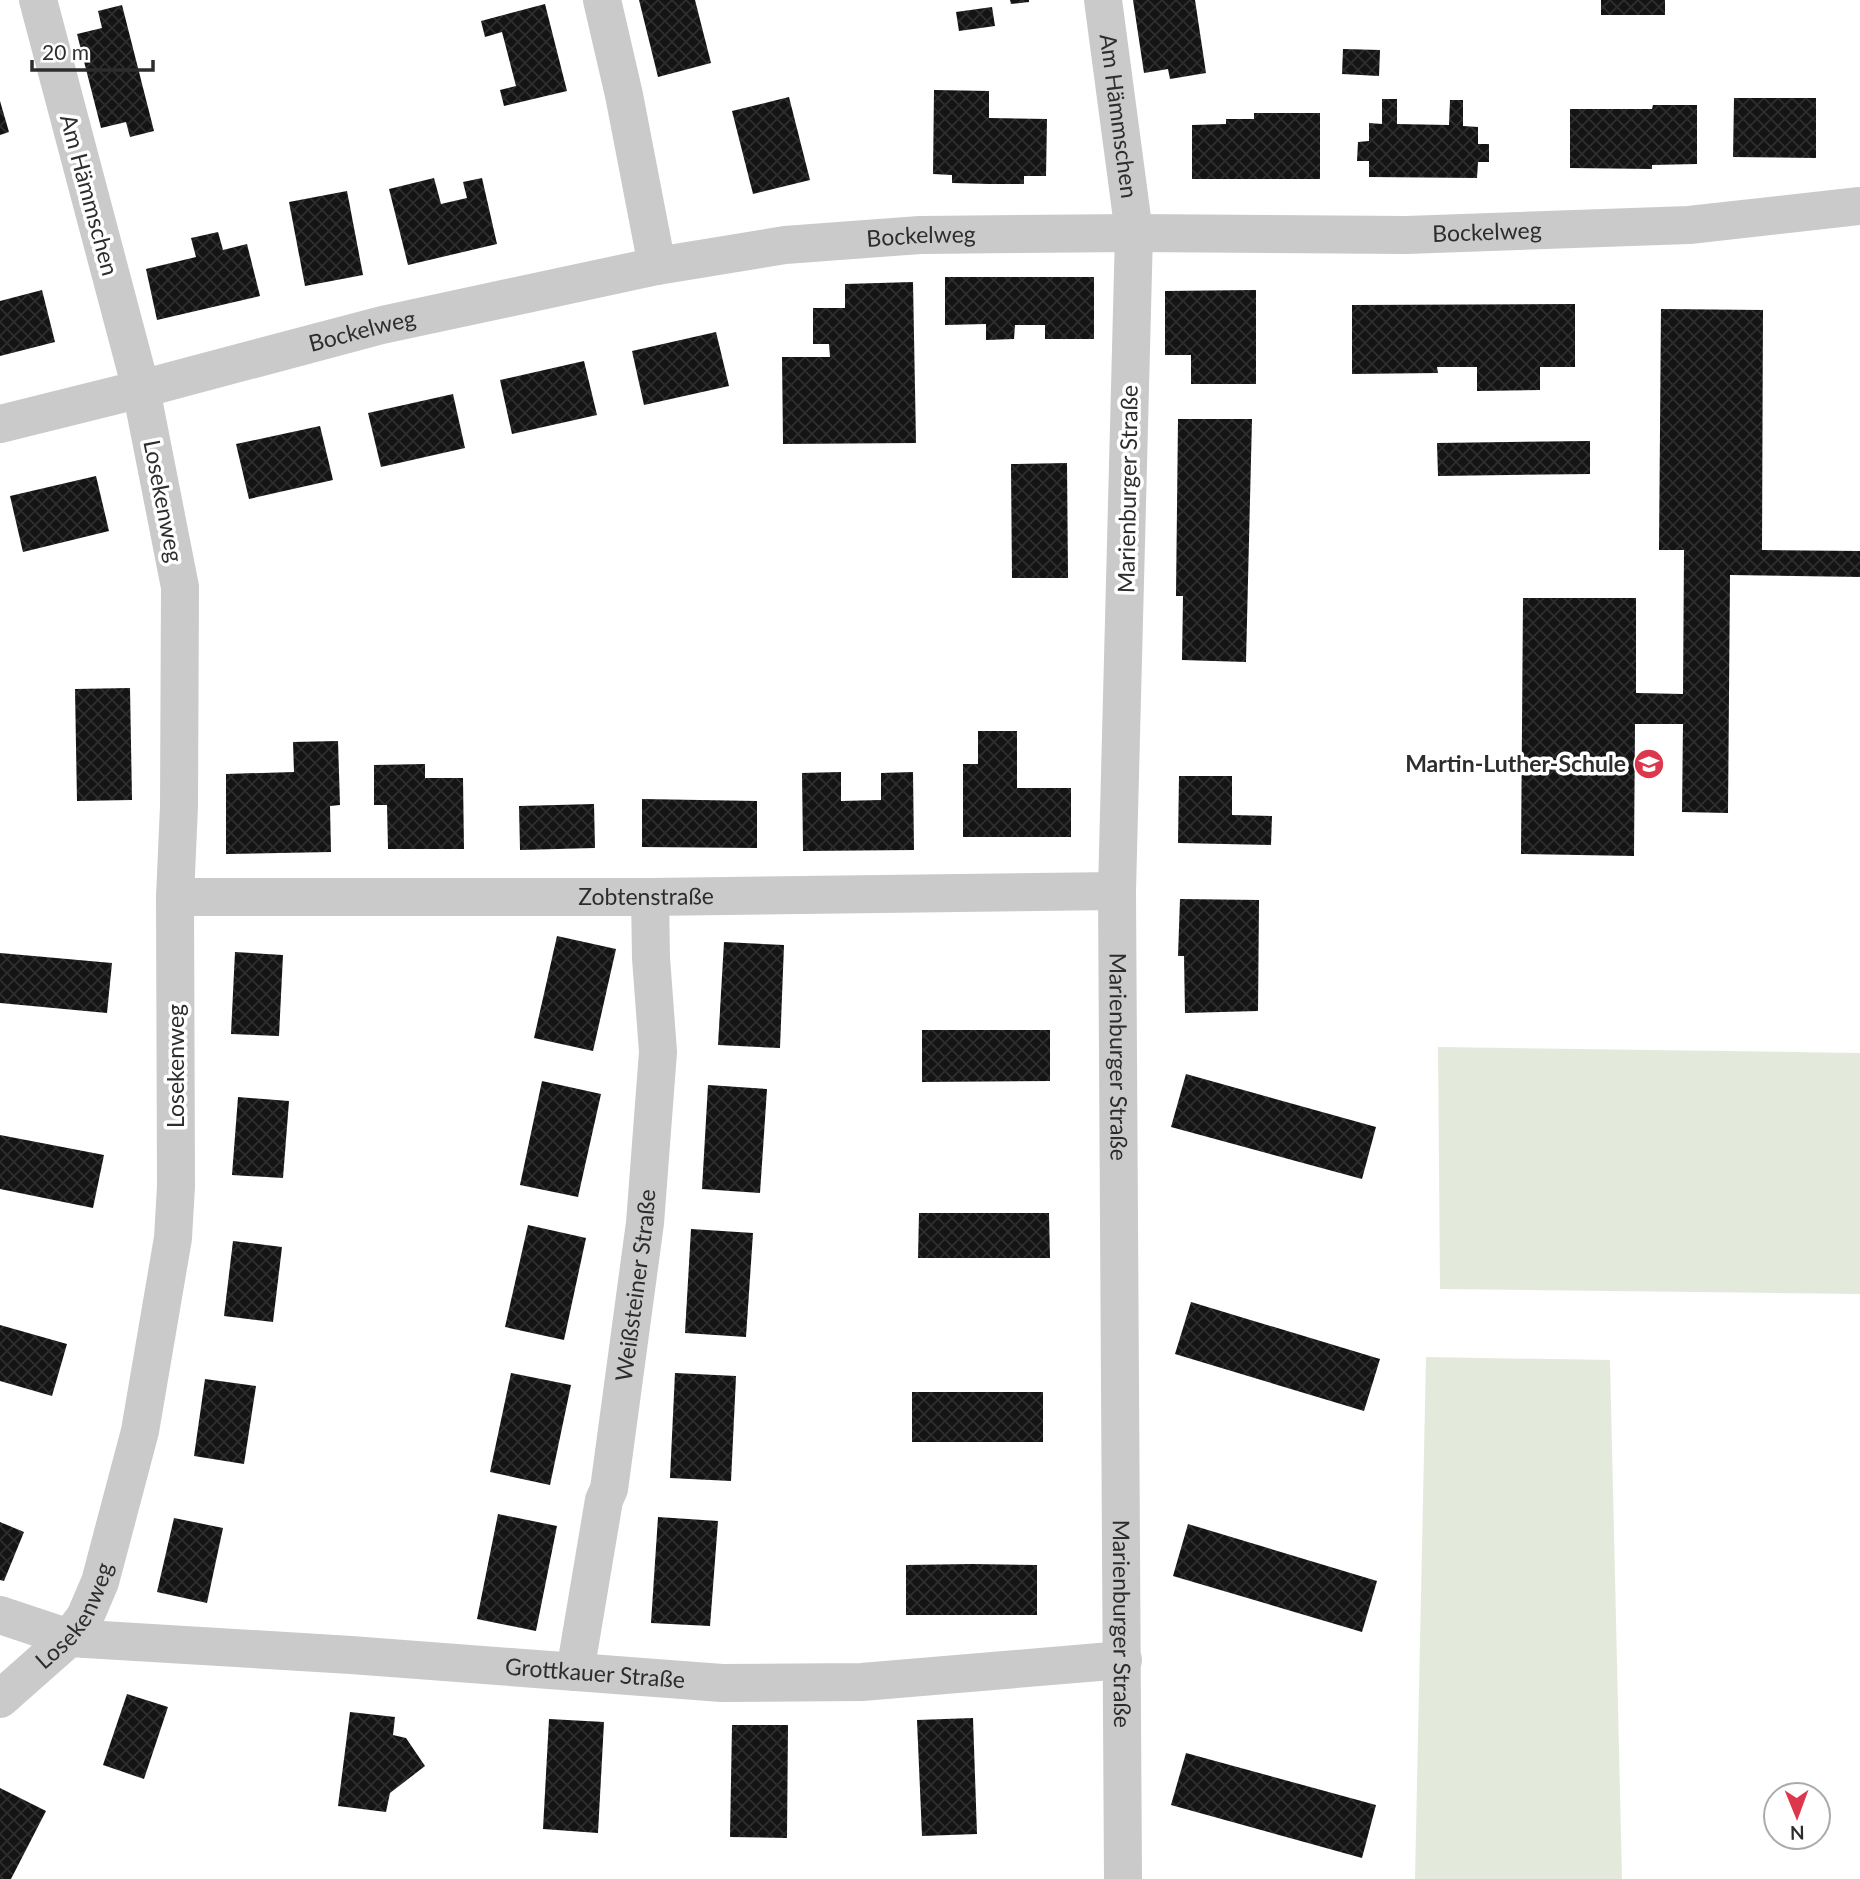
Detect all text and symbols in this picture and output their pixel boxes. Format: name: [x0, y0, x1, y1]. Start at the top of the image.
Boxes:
scale bar: [32, 28, 152, 72]
street label: Am Hämmschen: [1095, 32, 1144, 200]
text: 20 m: [42, 39, 89, 64]
street label: Am Hämmschen: [55, 111, 125, 278]
street label: Bockelweg: [1432, 215, 1542, 247]
street label: Bockelweg: [865, 219, 976, 252]
street label: Bockelweg: [305, 303, 418, 357]
street label: Marienburger Straße: [1111, 385, 1143, 593]
street label: Losekenweg: [138, 437, 190, 564]
school or university icon: Martin-Luther-Schule: [1632, 747, 1666, 781]
place label: Martin-Luther-Schule: [1405, 749, 1626, 777]
street label: Zobtenstraße: [578, 881, 714, 910]
street label: Marienburger Straße: [1104, 953, 1134, 1161]
street label: Losekenweg: [161, 1004, 189, 1128]
street label: Weißsteiner Straße: [609, 1188, 661, 1383]
street label: Marienburger Straße: [1108, 1519, 1137, 1728]
street label: Losekenweg: [29, 1559, 118, 1674]
street label: Grottkauer Straße: [504, 1652, 686, 1693]
north arrow: [1762, 1781, 1832, 1851]
text: N: [1790, 1822, 1805, 1845]

